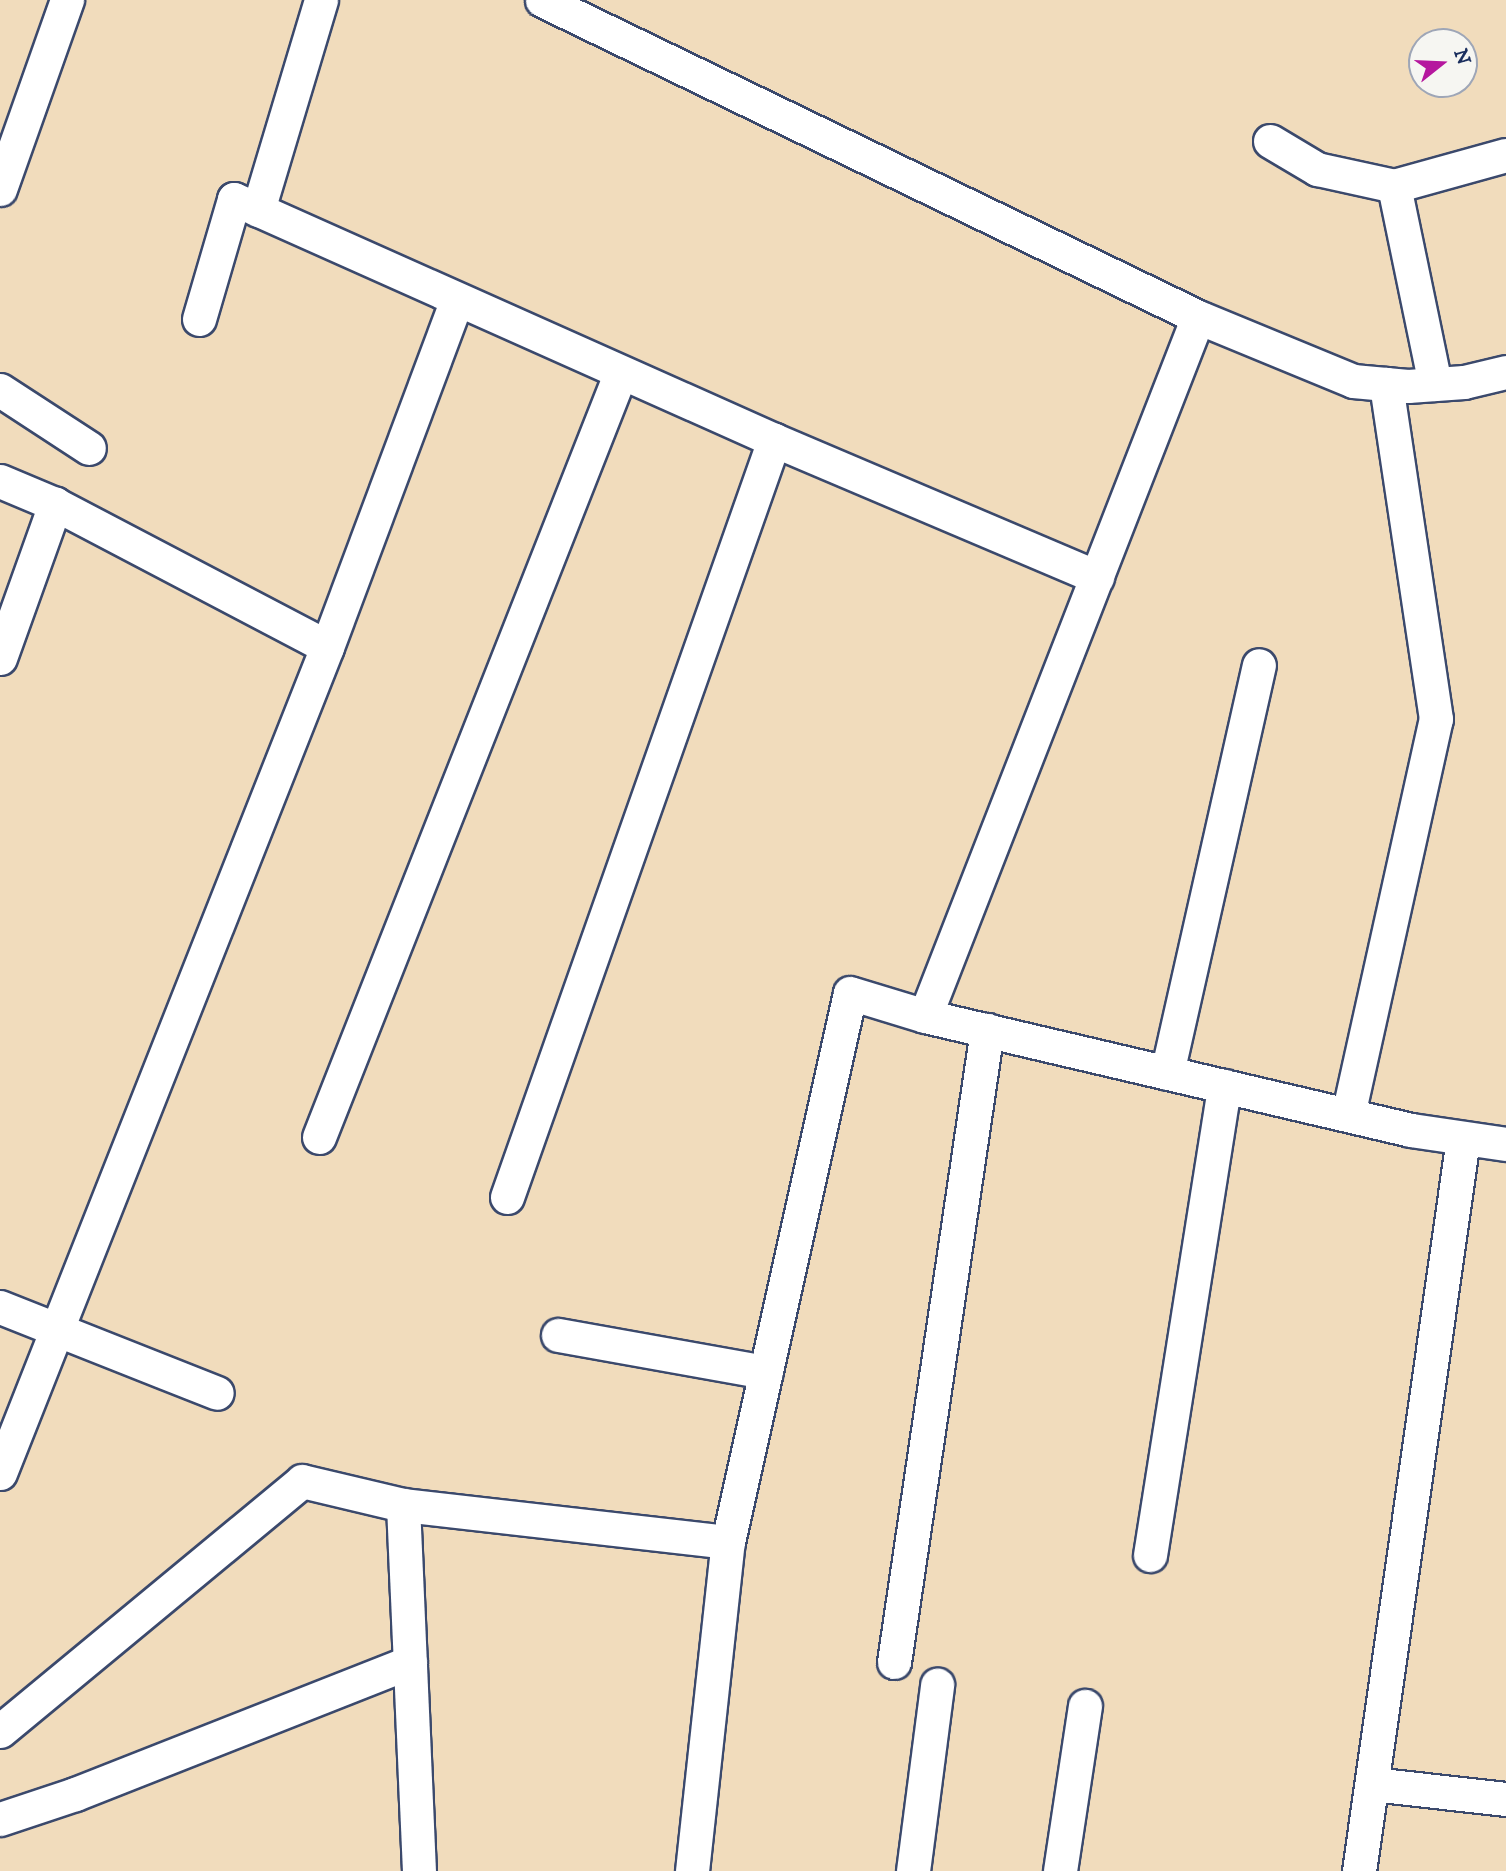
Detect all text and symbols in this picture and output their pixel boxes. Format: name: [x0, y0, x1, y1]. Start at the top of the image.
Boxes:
north arrow: [1408, 28, 1478, 98]
text: N: [1448, 46, 1475, 68]

